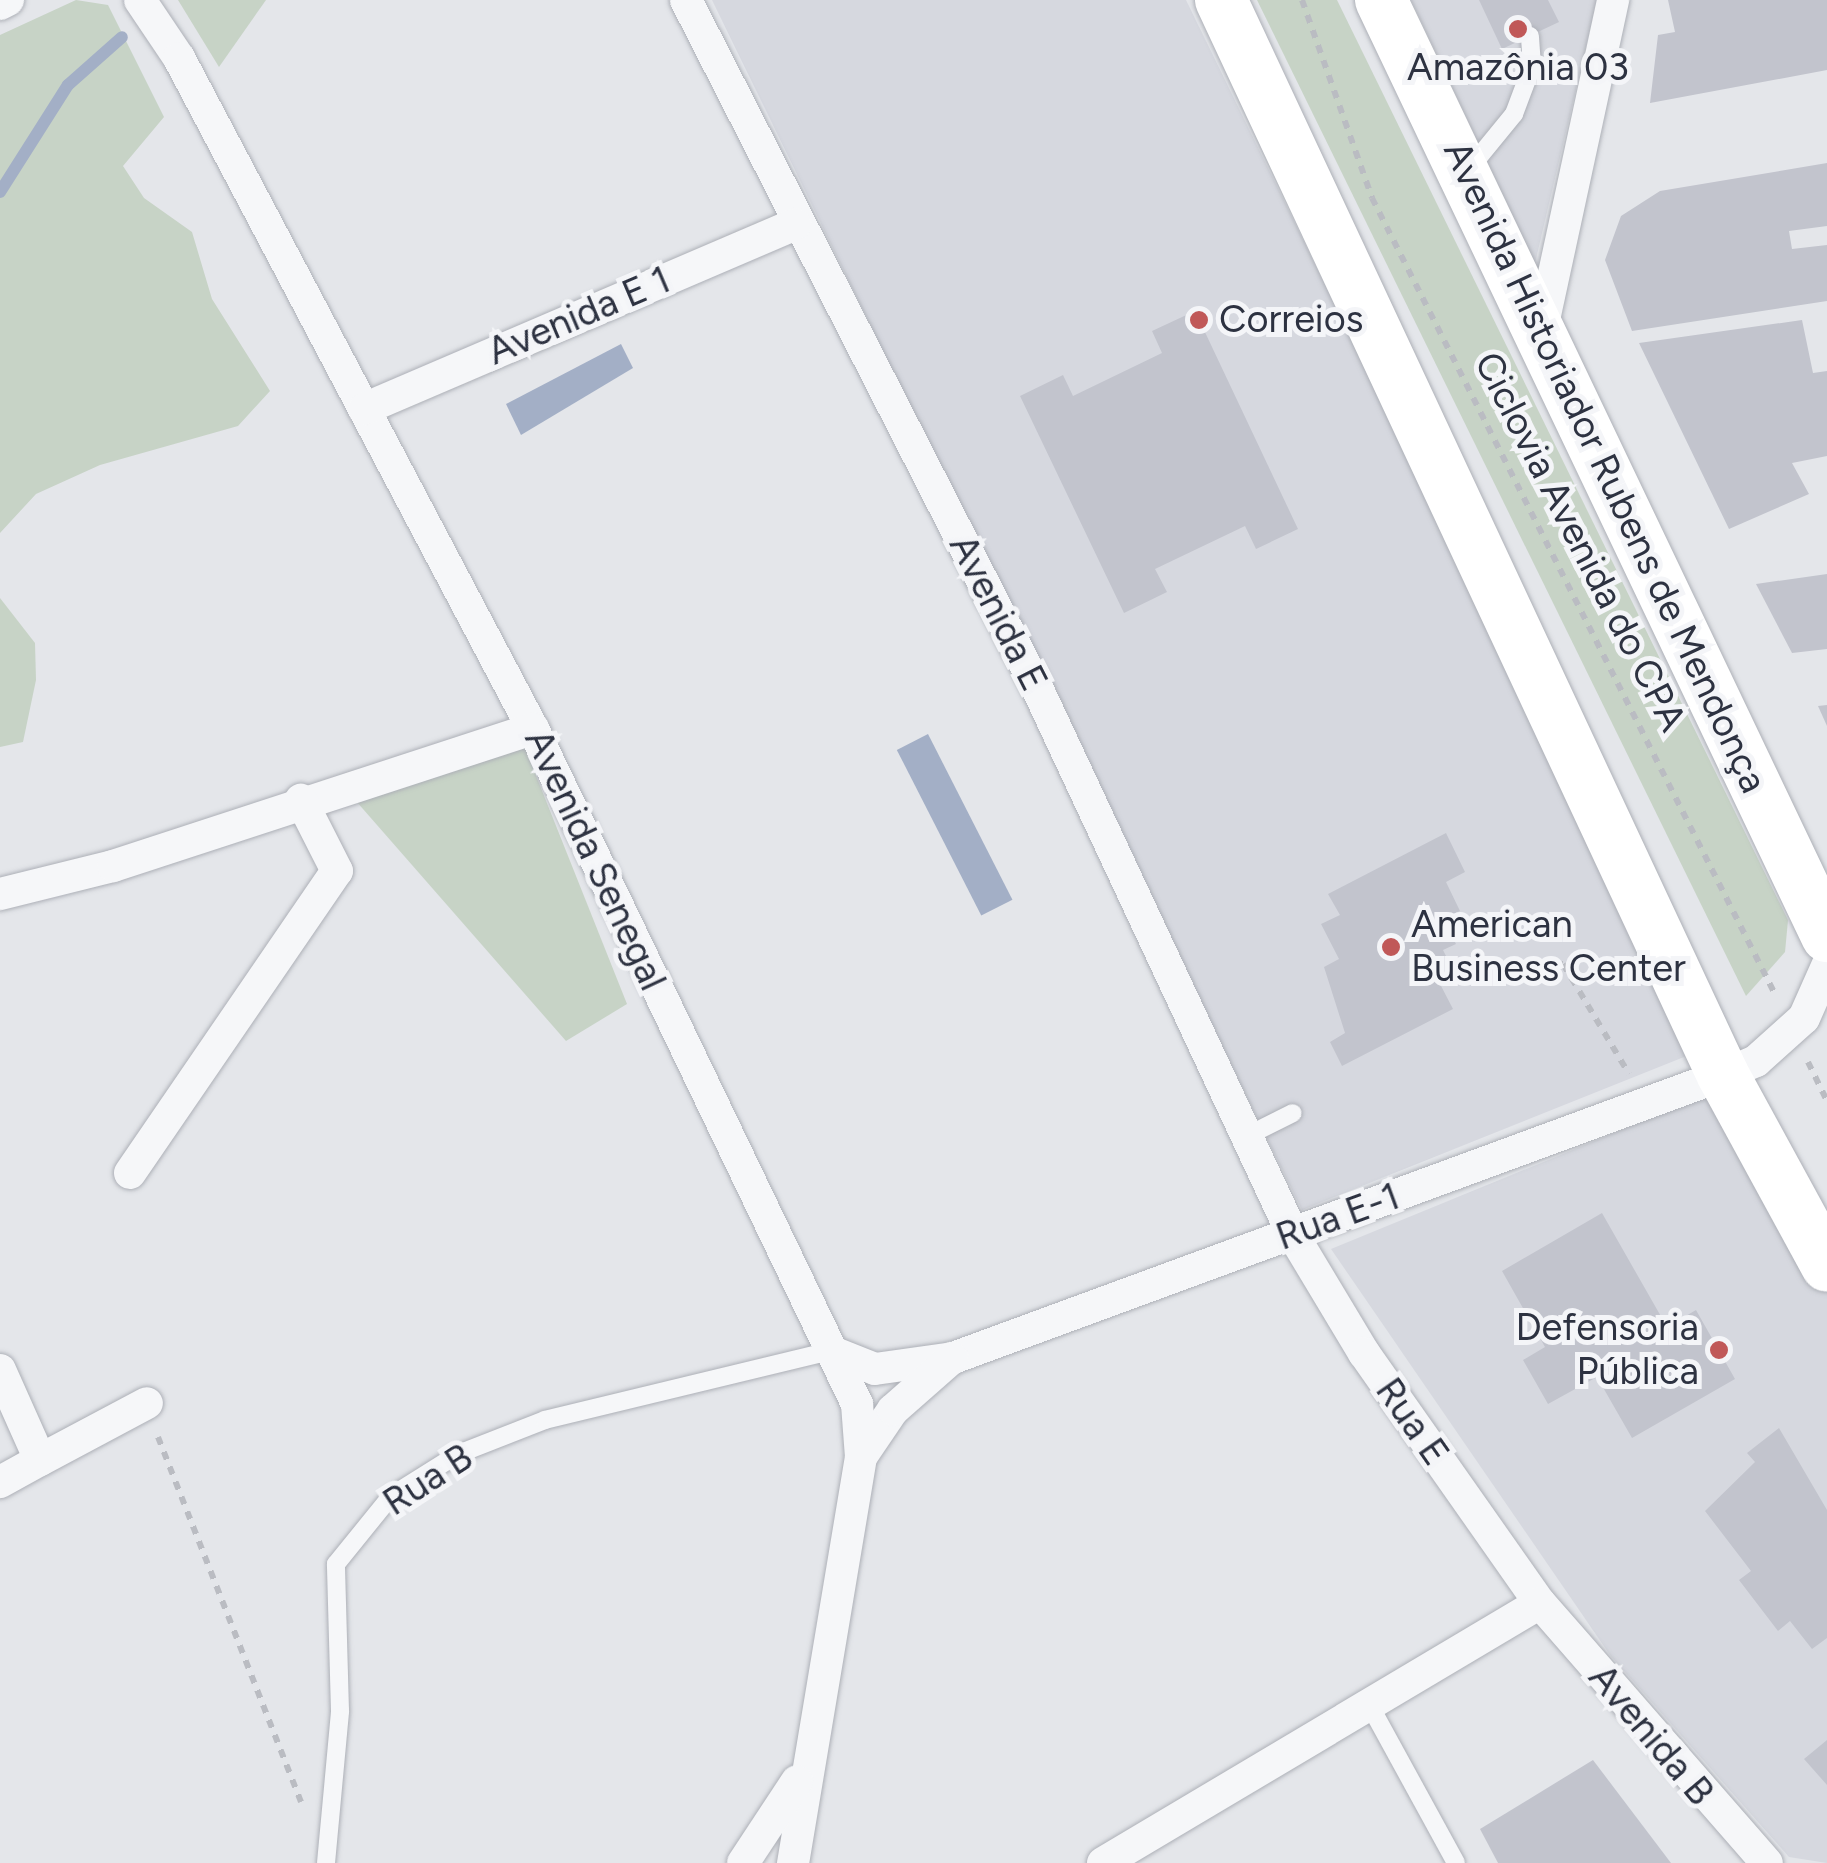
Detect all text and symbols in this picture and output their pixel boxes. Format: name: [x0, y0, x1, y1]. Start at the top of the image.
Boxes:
marker: Amazônia 03: [1507, 18, 1529, 40]
place label: Amazônia 03: [1407, 45, 1629, 91]
street label: Avenida Historiador Rubens de Mendonça: [1434, 134, 1776, 800]
street label: Avenida E 1: [481, 257, 677, 375]
place label: Correios: [1219, 297, 1363, 343]
marker: Correios: [1188, 309, 1210, 331]
street label: Ciclovia Avenida do CPA: [1465, 345, 1695, 739]
street label: Avenida E: [939, 527, 1057, 699]
street label: Avenida Senegal: [515, 722, 675, 998]
place label: American Business Center: [1411, 902, 1686, 992]
marker: American Business Center: [1380, 936, 1402, 958]
street label: Rua E-1: [1270, 1174, 1406, 1260]
place label: Defensoria Pública: [1515, 1305, 1699, 1395]
marker: Defensoria Pública: [1708, 1339, 1730, 1361]
street label: Rua E: [1366, 1369, 1458, 1475]
street label: Rua B: [375, 1434, 481, 1526]
street label: Avenida B: [1579, 1655, 1723, 1815]

